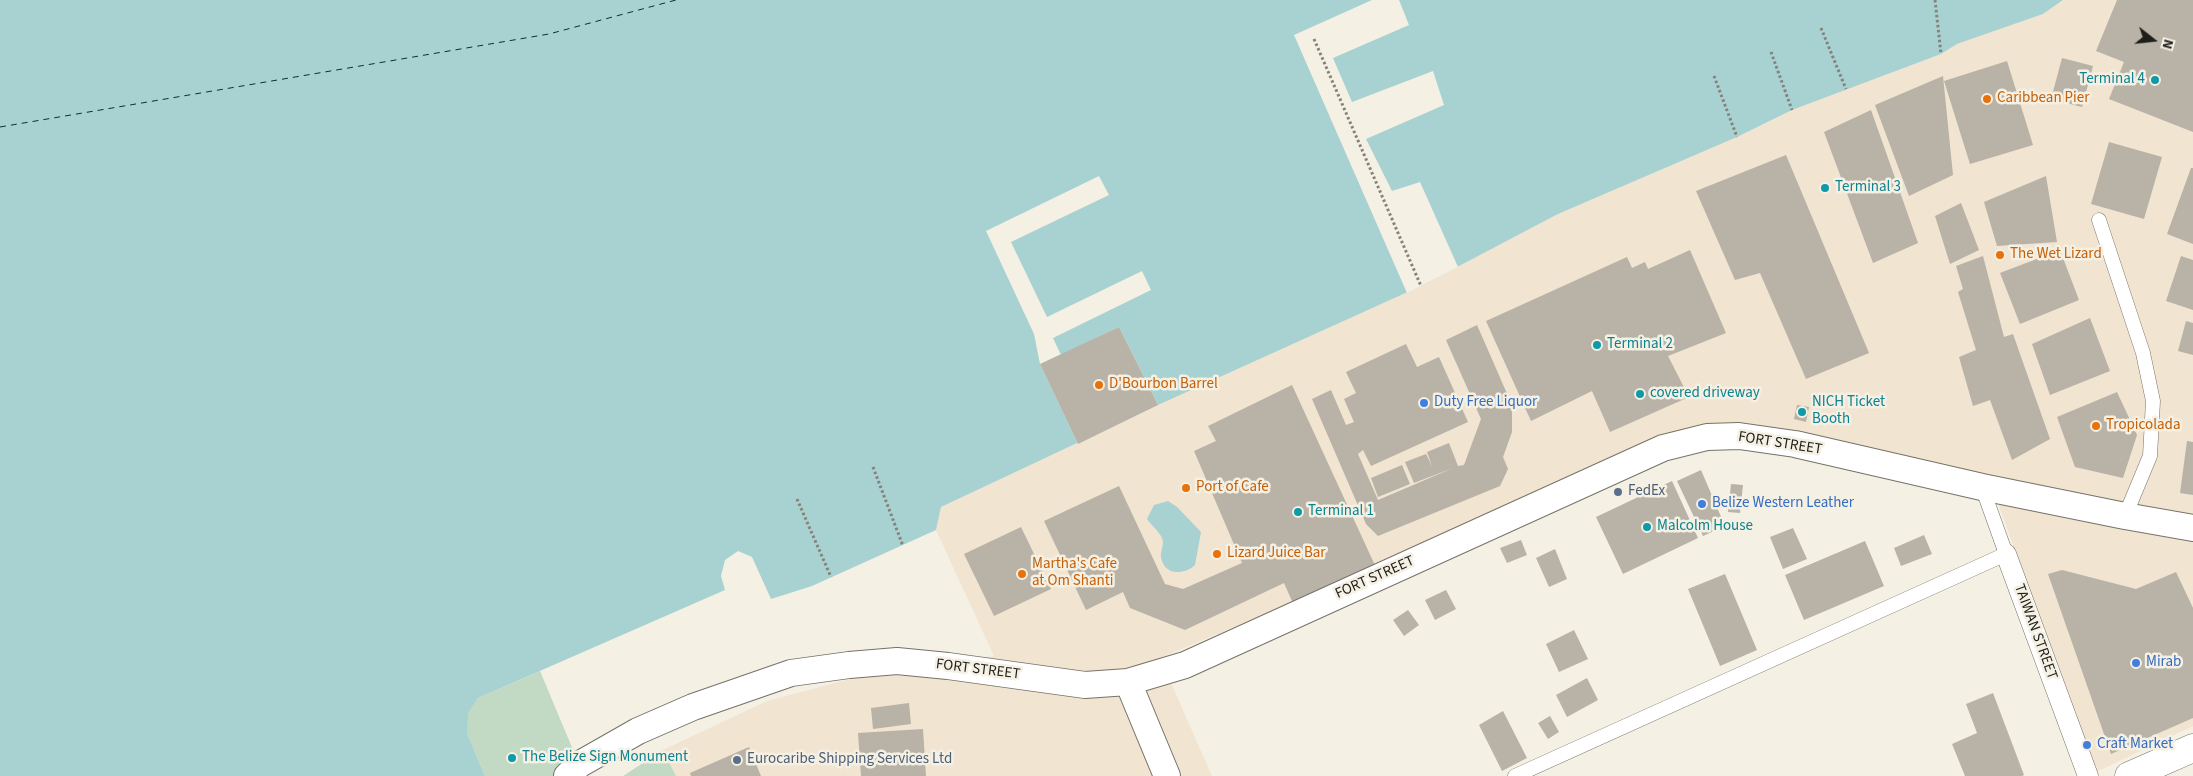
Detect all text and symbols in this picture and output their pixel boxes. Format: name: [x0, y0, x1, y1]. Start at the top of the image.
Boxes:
north arrow: [2128, 15, 2178, 65]
text: N: [2157, 37, 2178, 51]
place label: Terminal 4: [2079, 71, 2145, 89]
marker: Terminal 4: [2149, 74, 2161, 86]
place label: Caribbean Pier: [1997, 90, 2089, 108]
marker: Caribbean Pier: [1981, 93, 1993, 105]
place label: Terminal 3: [1835, 179, 1901, 197]
marker: Terminal 3: [1819, 182, 1831, 194]
place label: The Wet Lizard: [2010, 246, 2102, 264]
marker: The Wet Lizard: [1994, 249, 2006, 261]
place label: Terminal 2: [1607, 336, 1673, 354]
marker: Terminal 2: [1591, 339, 1603, 351]
place label: D'Bourbon Barrel: [1109, 376, 1218, 394]
marker: D'Bourbon Barrel: [1093, 379, 1105, 391]
place label: covered driveway: [1650, 385, 1760, 403]
marker: covered driveway: [1634, 388, 1646, 400]
place label: Duty Free Liquor: [1434, 394, 1537, 412]
place label: NICH Ticket Booth: [1812, 394, 1885, 429]
marker: Duty Free Liquor: [1418, 397, 1430, 409]
marker: NICH Ticket Booth: [1796, 406, 1808, 418]
place label: Tropicolada: [2106, 417, 2180, 435]
marker: Tropicolada: [2090, 420, 2102, 432]
street label: FORT STREET: [1737, 428, 1823, 460]
place label: Port of Cafe: [1196, 479, 1269, 497]
marker: Port of Cafe: [1180, 482, 1192, 494]
place label: FedEx: [1628, 483, 1665, 501]
marker: FedEx: [1612, 486, 1624, 498]
place label: Belize Western Leather: [1712, 495, 1854, 513]
marker: Belize Western Leather: [1696, 498, 1708, 510]
place label: Terminal 1: [1308, 503, 1374, 521]
marker: Terminal 1: [1292, 506, 1304, 518]
place label: Malcolm House: [1657, 518, 1753, 536]
marker: Malcolm House: [1641, 521, 1653, 533]
place label: Lizard Juice Bar: [1227, 545, 1326, 563]
marker: Lizard Juice Bar: [1211, 548, 1223, 560]
street label: FORT STREET: [1333, 553, 1417, 603]
place label: Martha's Cafe at Om Shanti: [1032, 556, 1117, 591]
marker: Martha's Cafe at Om Shanti: [1016, 568, 1028, 580]
street label: TAIWAN STREET: [2009, 582, 2061, 682]
place label: Mirab: [2146, 654, 2181, 672]
street label: FORT STREET: [935, 656, 1021, 684]
marker: Mirab: [2130, 657, 2142, 669]
place label: Craft Market: [2097, 736, 2173, 754]
marker: Craft Market: [2081, 739, 2093, 751]
place label: The Belize Sign Monument: [522, 749, 688, 767]
place label: Eurocaribe Shipping Services Ltd: [747, 751, 952, 769]
marker: The Belize Sign Monument: [506, 752, 518, 764]
marker: Eurocaribe Shipping Services Ltd: [731, 754, 743, 766]

